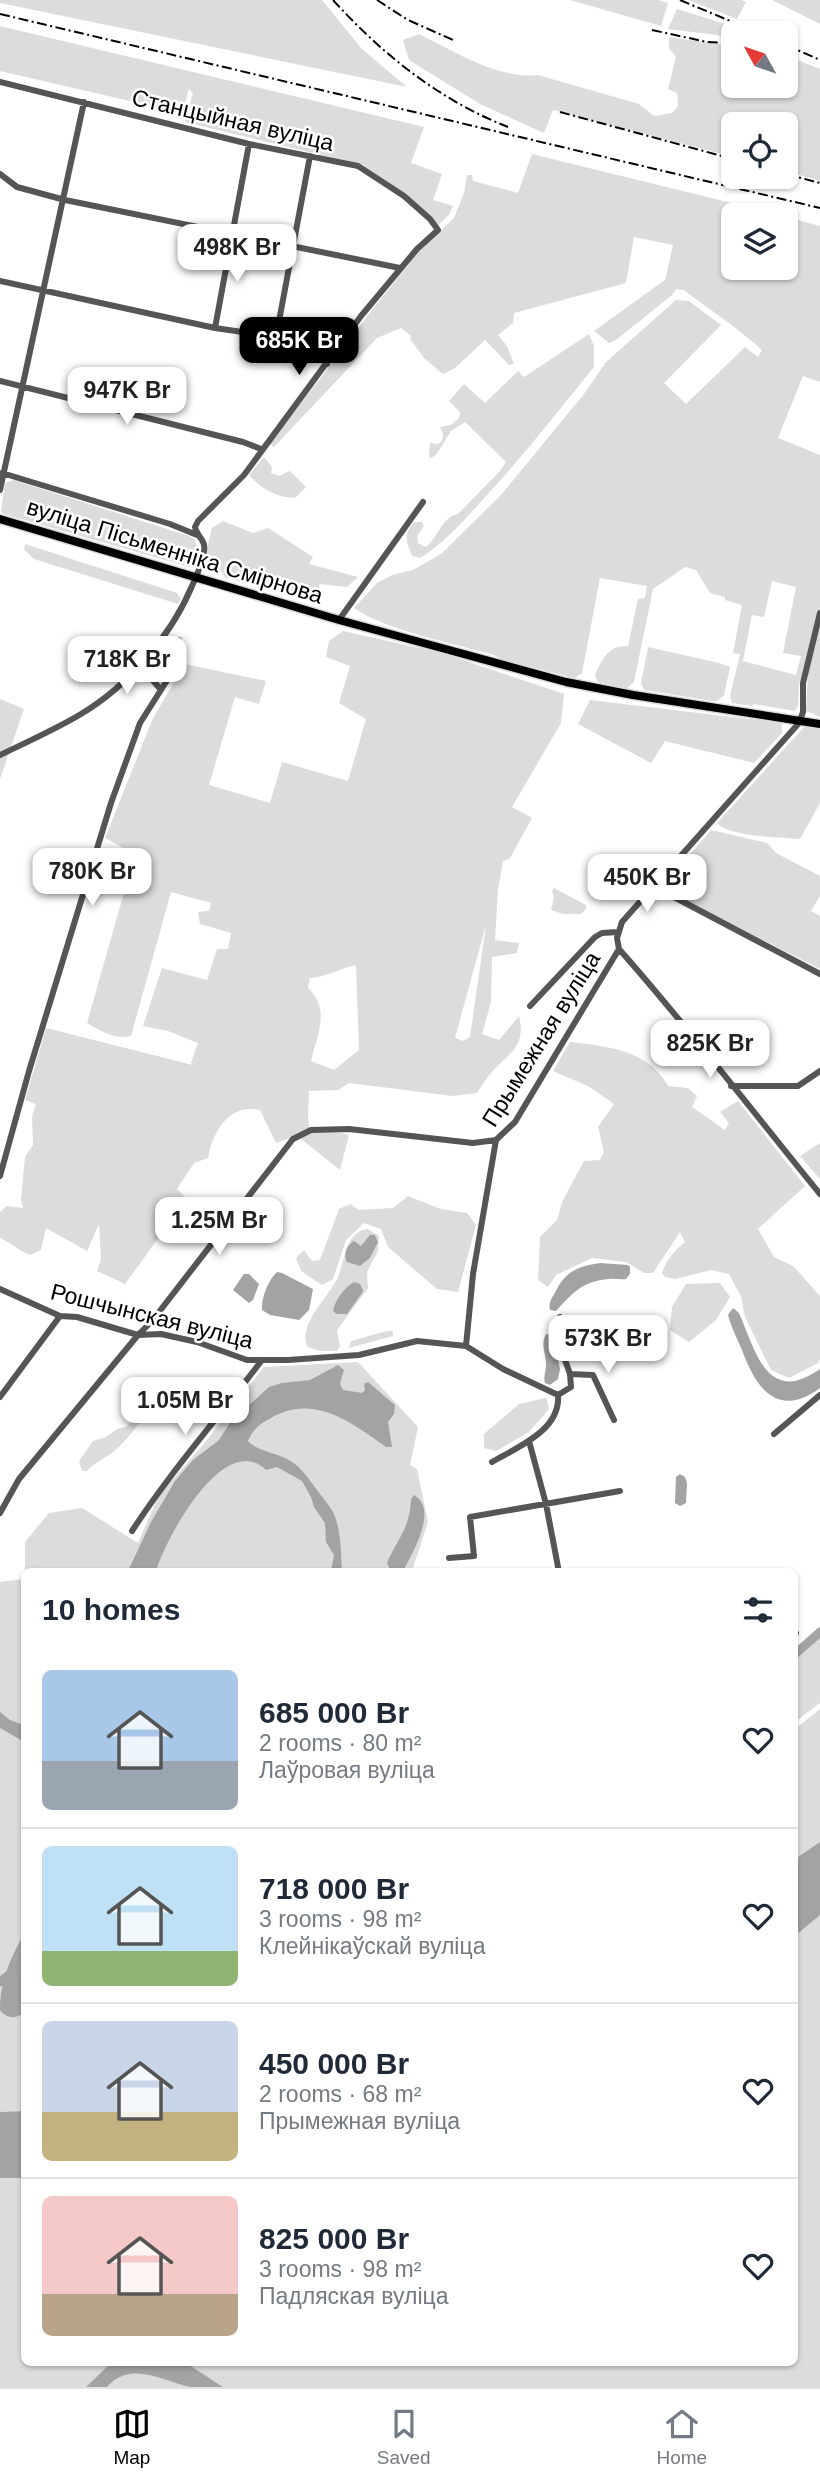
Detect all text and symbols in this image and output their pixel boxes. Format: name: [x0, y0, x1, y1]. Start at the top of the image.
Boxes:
north arrow: [721, 21, 798, 98]
map controls: [721, 21, 798, 280]
street label: Станцыйная вуліца: [129, 84, 337, 156]
button: locate: [721, 112, 798, 189]
button: layers: [721, 203, 798, 280]
pin: 498K Br: [172, 224, 302, 284]
text: 498K Br: [194, 234, 280, 260]
pin: 685K Br: [234, 318, 364, 377]
text: 685K Br: [256, 327, 342, 353]
pin: 947K Br: [62, 368, 192, 427]
text: 947K Br: [84, 377, 170, 403]
street label: вуліца Пісьменніка Смірнова: [24, 494, 326, 609]
pin: 718K Br: [62, 636, 192, 696]
text: 718K Br: [84, 646, 170, 672]
pin: 780K Br: [27, 848, 157, 908]
pin: 450K Br: [582, 855, 712, 914]
text: 780K Br: [49, 858, 135, 884]
text: 450K Br: [604, 864, 690, 890]
street label: Прымежная вуліца: [477, 947, 605, 1131]
pin: 825K Br: [645, 1020, 775, 1080]
text: 825K Br: [667, 1030, 753, 1056]
pin: 1.25M Br: [147, 1198, 291, 1257]
text: 1.25M Br: [171, 1207, 267, 1233]
street label: Рошчынская вуліца: [48, 1278, 256, 1354]
pin: 573K Br: [543, 1316, 673, 1375]
text: 573K Br: [565, 1325, 651, 1351]
pin: 1.05M Br: [113, 1378, 257, 1437]
text: 1.05M Br: [137, 1387, 233, 1413]
icon: filters: [739, 1591, 777, 1629]
text: 10 homes: [42, 1593, 180, 1626]
text: 685 000 Br: [259, 1696, 409, 1729]
icon: home: [98, 1698, 182, 1782]
icon: heart: [739, 1721, 777, 1759]
text: 2 rooms · 80 m²: [259, 1730, 421, 1756]
text: Лаўровая вуліца: [259, 1757, 435, 1783]
text: 718 000 Br: [259, 1872, 409, 1905]
icon: home: [98, 1874, 182, 1958]
icon: heart: [739, 1897, 777, 1935]
text: 3 rooms · 98 m²: [259, 1906, 421, 1932]
text: Клейнікаўскай вуліца: [259, 1933, 485, 1959]
text: 450 000 Br: [259, 2047, 409, 2080]
icon: home: [98, 2049, 182, 2133]
icon: heart: [739, 2072, 777, 2110]
text: 2 rooms · 68 m²: [259, 2081, 421, 2107]
text: Прымежная вуліца: [259, 2108, 460, 2134]
text: 825 000 Br: [259, 2222, 409, 2255]
icon: home: [98, 2224, 182, 2308]
icon: heart: [739, 2247, 777, 2285]
text: 3 rooms · 98 m²: [259, 2256, 421, 2282]
text: Падляская вуліца: [259, 2283, 449, 2309]
tab: Map: [113, 2405, 151, 2469]
tab: Saved: [377, 2405, 431, 2469]
tab: Home: [656, 2405, 707, 2469]

